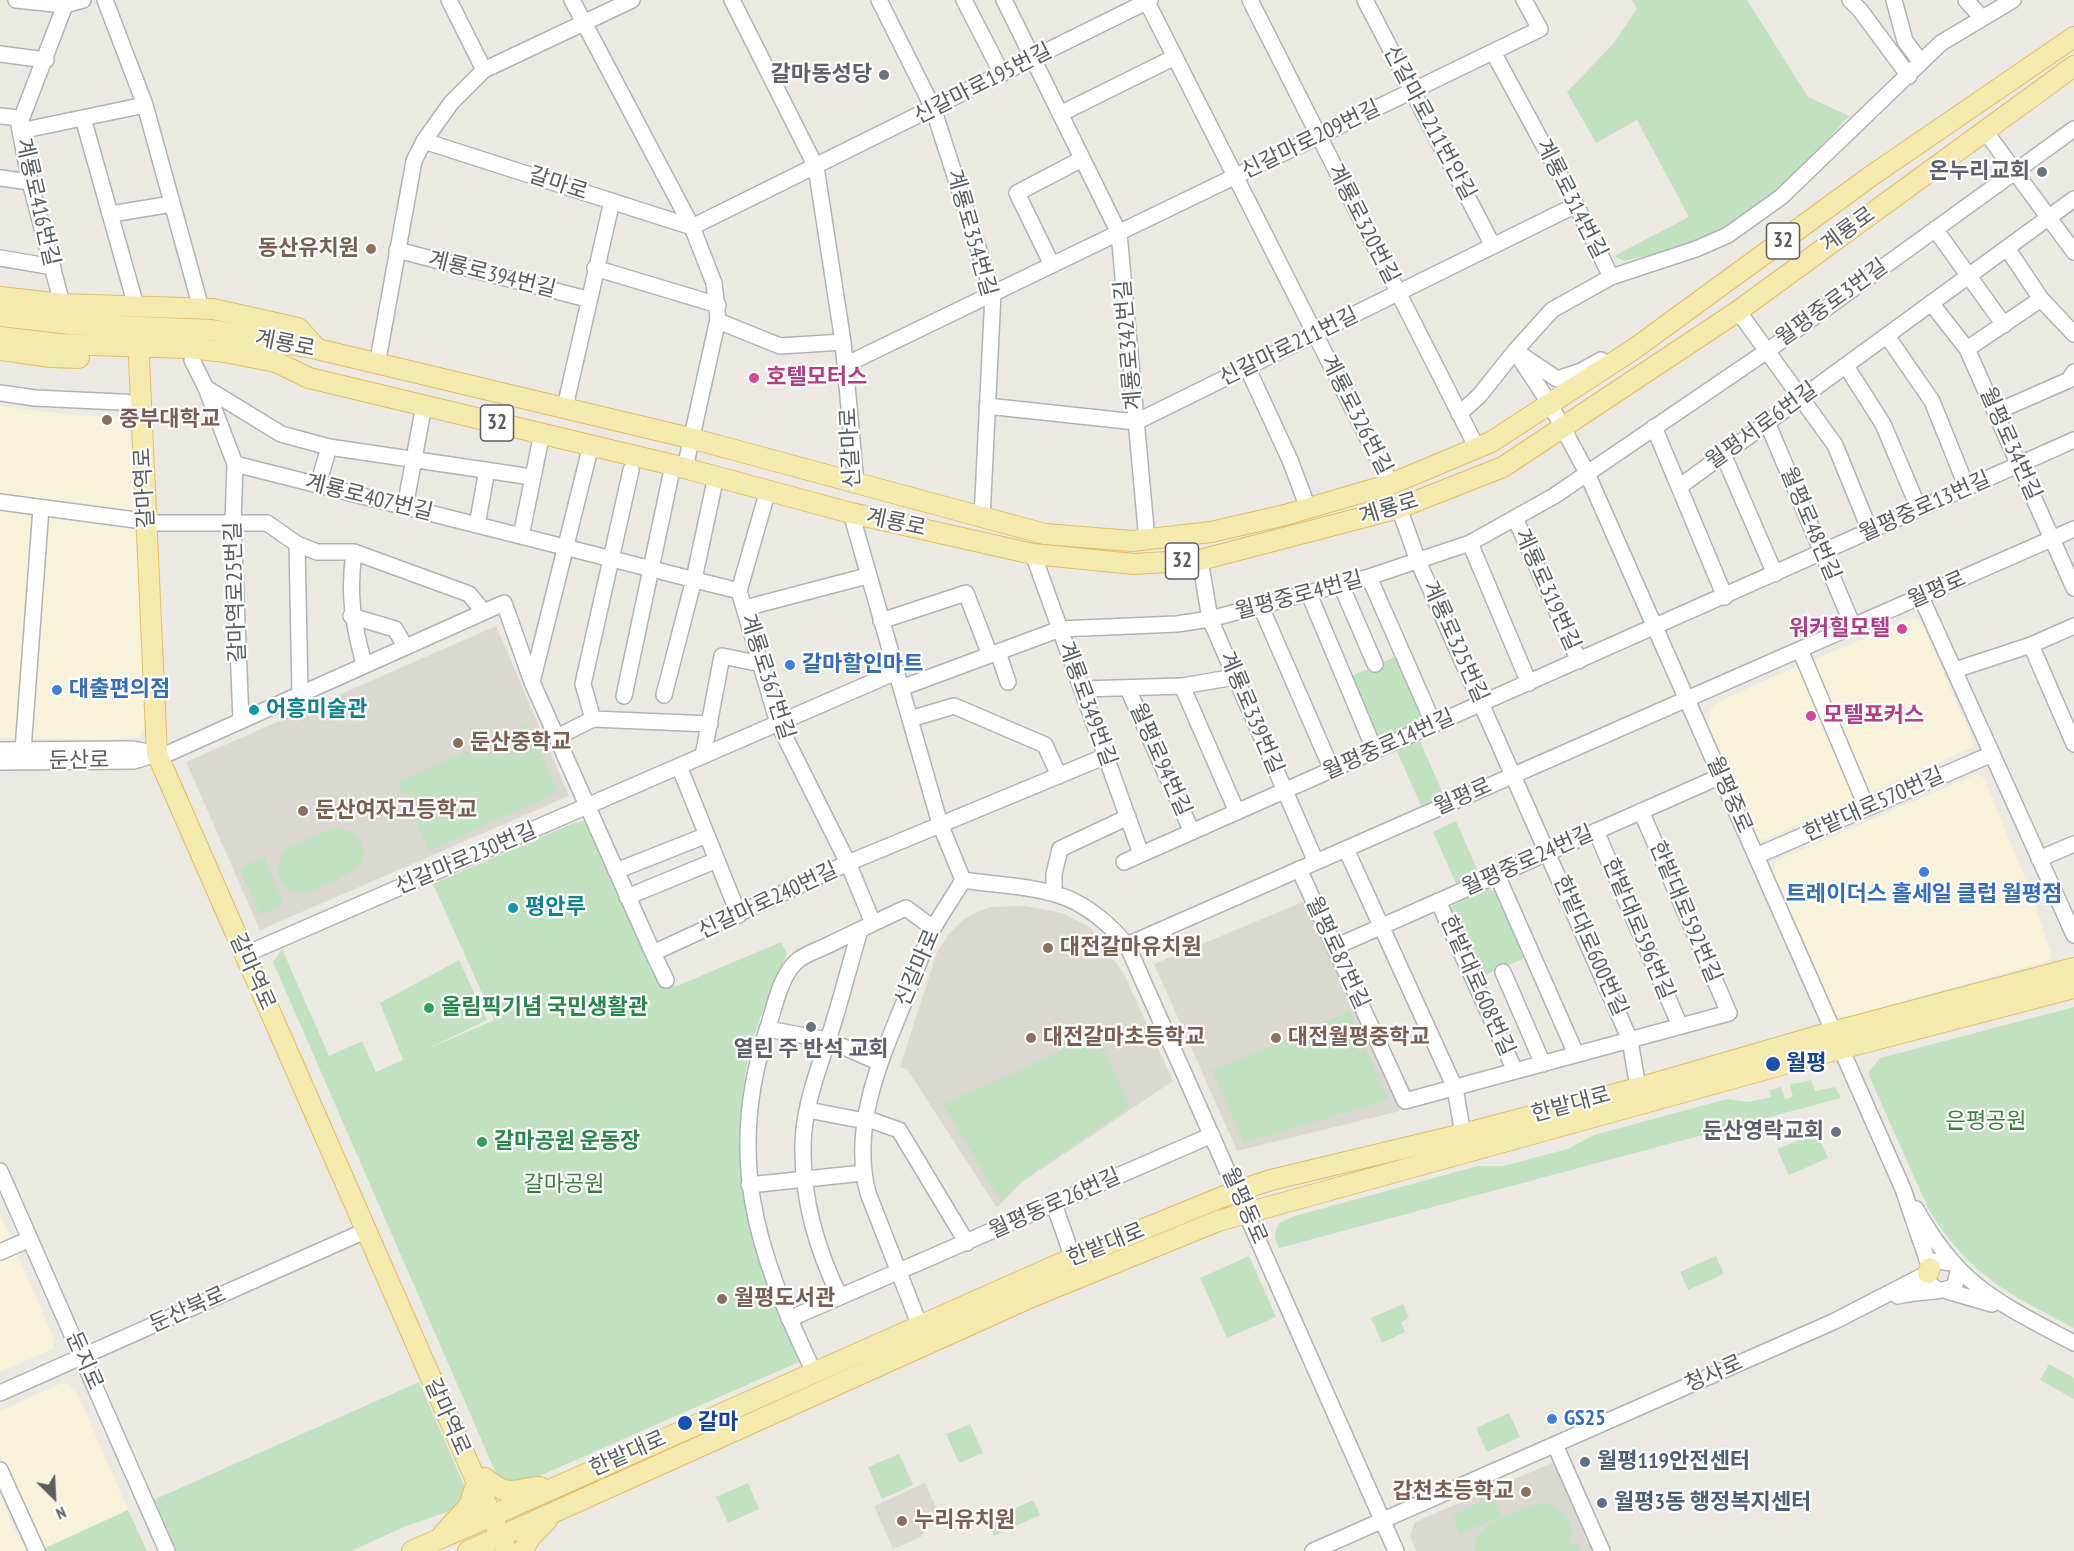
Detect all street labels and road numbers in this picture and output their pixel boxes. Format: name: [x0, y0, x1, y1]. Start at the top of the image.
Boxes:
street label: 신갈마로195번길: [910, 38, 1056, 130]
street label: 신갈마로211번안길: [1377, 41, 1481, 205]
street label: 신갈마로209번길: [1237, 95, 1385, 185]
street label: 계룡로416번길: [9, 135, 65, 269]
street label: 계룡로314번길: [1530, 135, 1612, 263]
street label: 계룡로320번길: [1322, 160, 1404, 288]
street label: 갈마로: [525, 162, 591, 206]
street label: 계룡로354번길: [940, 166, 1002, 300]
street label: 계룡로: [1816, 201, 1880, 259]
road number: 32: [1766, 223, 1800, 259]
street label: 계룡로394번길: [425, 246, 559, 304]
street label: 월평중로3번길: [1771, 254, 1893, 352]
street label: 계룡로342번길: [1110, 279, 1148, 411]
street label: 신갈마로211번길: [1215, 302, 1363, 392]
street label: 계룡로: [253, 325, 317, 363]
street label: 계룡로326번길: [1315, 351, 1397, 479]
street label: 월평서로6번길: [1701, 377, 1823, 475]
street label: 월평로34번길: [1973, 383, 2047, 505]
road number: 32: [480, 405, 514, 441]
street label: 신갈마로: [836, 407, 866, 489]
street label: 갈마역로: [130, 447, 160, 529]
street label: 월평로48번길: [1774, 463, 1846, 585]
street label: 월평중로13번길: [1855, 466, 1995, 548]
street label: 계룡로407번길: [302, 469, 436, 527]
street label: 계룡로: [1356, 488, 1422, 530]
street label: 계룡로: [864, 504, 928, 542]
street label: 갈마역로25번길: [220, 521, 252, 663]
street label: 계룡로319번길: [1508, 525, 1586, 655]
road number: 32: [1166, 543, 1198, 579]
street label: 월평중로4번길: [1232, 566, 1366, 626]
street label: 월평로: [1904, 566, 1970, 614]
street label: 계룡로325번길: [1416, 577, 1494, 707]
street label: 계룡로367번길: [734, 611, 800, 743]
street label: 계룡로349번길: [1052, 638, 1122, 770]
street label: 계룡로339번길: [1213, 648, 1289, 778]
street label: 월평로94번길: [1123, 699, 1197, 821]
street label: 월평중로14번길: [1319, 704, 1459, 786]
street label: 둔산로: [48, 747, 110, 775]
street label: 월평중로: [1700, 753, 1758, 837]
street label: 한밭대로570번길: [1800, 762, 1948, 848]
street label: 월평로: [1430, 773, 1496, 821]
street label: 신갈마로230번길: [391, 817, 541, 901]
street label: 월평중로24번길: [1458, 820, 1598, 902]
street label: 한밭대로592번길: [1643, 837, 1727, 987]
street label: 한밭대로596번길: [1596, 854, 1680, 1004]
street label: 신갈마로240번길: [694, 857, 842, 945]
street label: 한밭대로600번길: [1547, 872, 1633, 1020]
street label: 월평로87번길: [1299, 893, 1375, 1013]
street label: 한밭대로608번길: [1434, 912, 1520, 1060]
street label: 신갈마로: [890, 926, 946, 1010]
street label: 갈마역로: [223, 930, 281, 1014]
street label: 한밭대로: [1528, 1082, 1614, 1128]
street label: 월평동로26번길: [985, 1163, 1125, 1245]
street label: 월평동로: [1215, 1164, 1273, 1248]
street label: 한밭대로: [1064, 1218, 1148, 1272]
street label: 둔산북로: [146, 1281, 230, 1339]
street label: 둔지로: [60, 1328, 108, 1394]
street label: 청사로: [1681, 1350, 1747, 1398]
street label: 갈마역로: [418, 1375, 476, 1459]
street label: 한밭대로: [586, 1425, 670, 1483]

